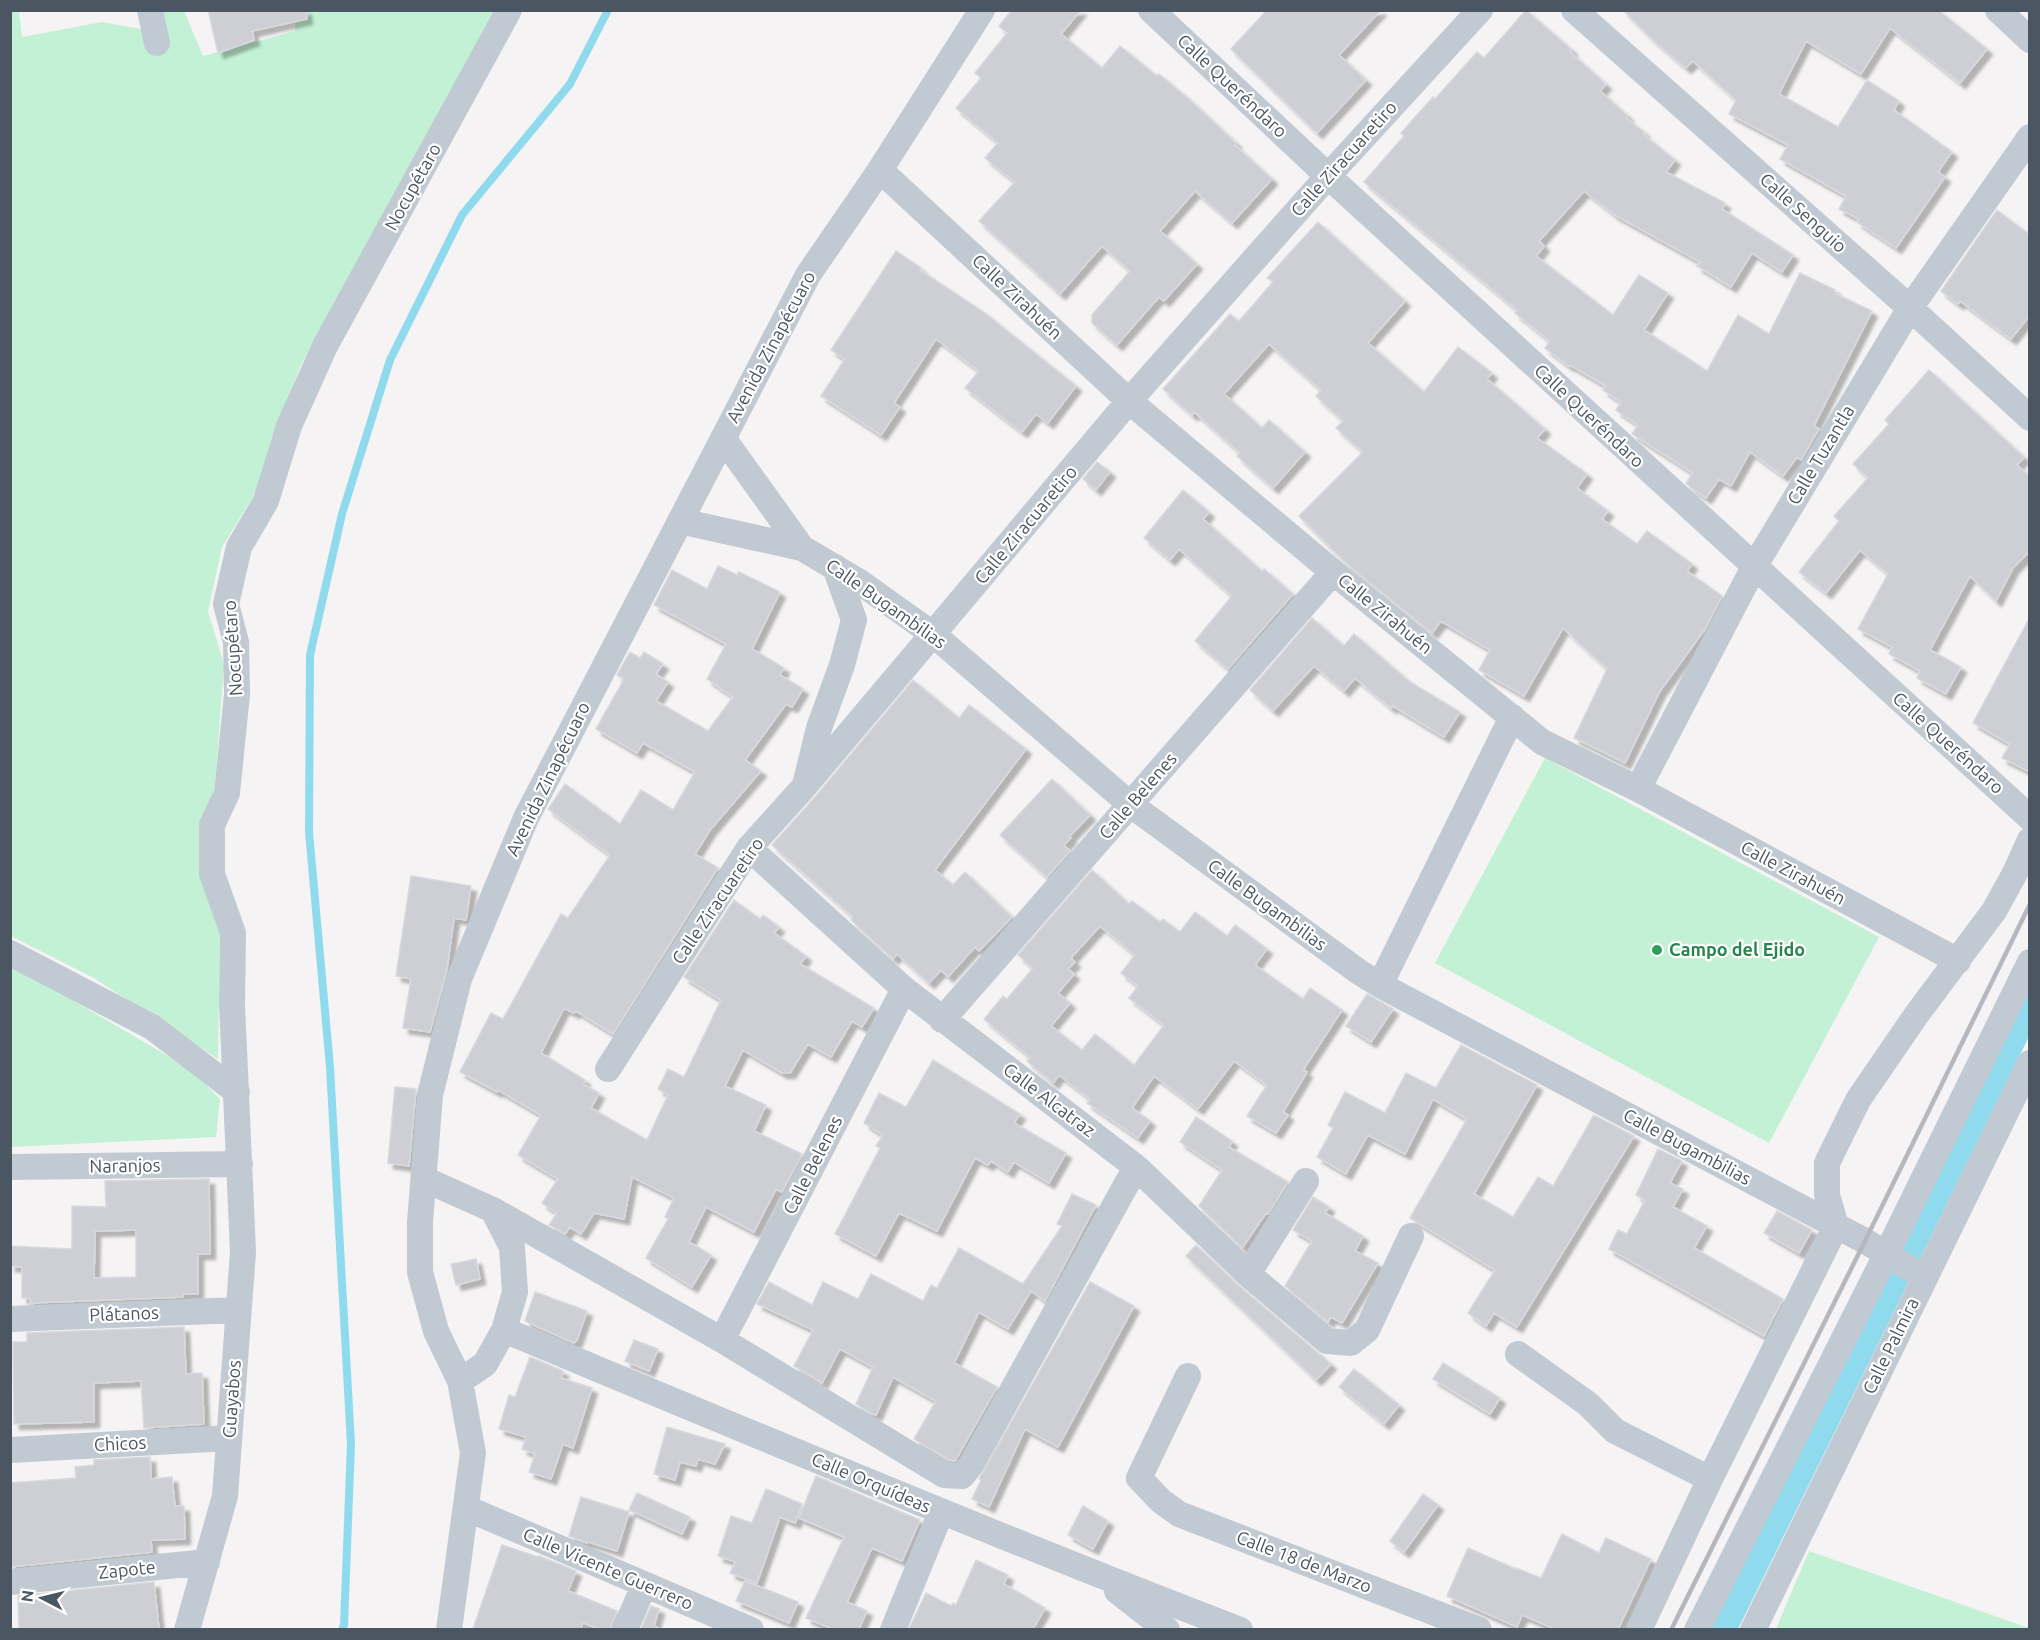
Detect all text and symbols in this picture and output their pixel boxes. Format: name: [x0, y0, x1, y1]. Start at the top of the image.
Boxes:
street label: Calle Queréndaro: [1173, 29, 1291, 142]
street label: Calle Ziracuaretiro: [1286, 97, 1400, 220]
street label: Nocupétaro: [380, 140, 444, 233]
street label: Calle Senguio: [1756, 168, 1851, 256]
street label: Calle Zirahuén: [969, 250, 1067, 343]
street label: Avenida Zinapécuaro: [722, 267, 819, 426]
street label: Calle Queréndaro: [1530, 359, 1648, 472]
street label: Calle Tuzantla: [1783, 401, 1858, 508]
street label: Calle Ziracuaretiro: [970, 461, 1080, 587]
street label: Calle Bugambilias: [823, 554, 950, 652]
street label: Calle Zirahuén: [1335, 569, 1437, 657]
street label: Nocupétaro: [219, 599, 245, 697]
street label: Calle Queréndaro: [1889, 687, 2008, 798]
street label: Avenida Zinapécuaro: [501, 698, 593, 859]
street label: Calle Belenes: [1094, 748, 1180, 843]
street label: Calle Ziracuaretiro: [667, 833, 767, 967]
street label: Calle Zirahuén: [1738, 836, 1849, 908]
street label: Calle Bugambilias: [1204, 854, 1331, 954]
place label: Campo del Ejido: [1669, 939, 1805, 959]
marker: Campo del Ejido: [1650, 943, 1664, 957]
street label: Calle Alcatraz: [1000, 1058, 1099, 1140]
street label: Calle Bugambilias: [1620, 1104, 1755, 1188]
street label: Calle Belenes: [779, 1112, 846, 1217]
street label: Naranjos: [89, 1154, 161, 1176]
street label: Calle Palmira: [1858, 1294, 1922, 1397]
street label: Plátanos: [89, 1302, 159, 1324]
street label: Guayabos: [218, 1359, 244, 1439]
street label: Chicos: [93, 1432, 147, 1454]
street label: Calle Orquídeas: [809, 1448, 934, 1516]
street label: Calle Vicente Guerrero: [520, 1523, 696, 1613]
street label: Calle 18 de Marzo: [1234, 1526, 1375, 1596]
street label: Zapote: [97, 1556, 157, 1582]
north arrow: [12, 1568, 72, 1628]
text: N: [17, 1589, 37, 1603]

